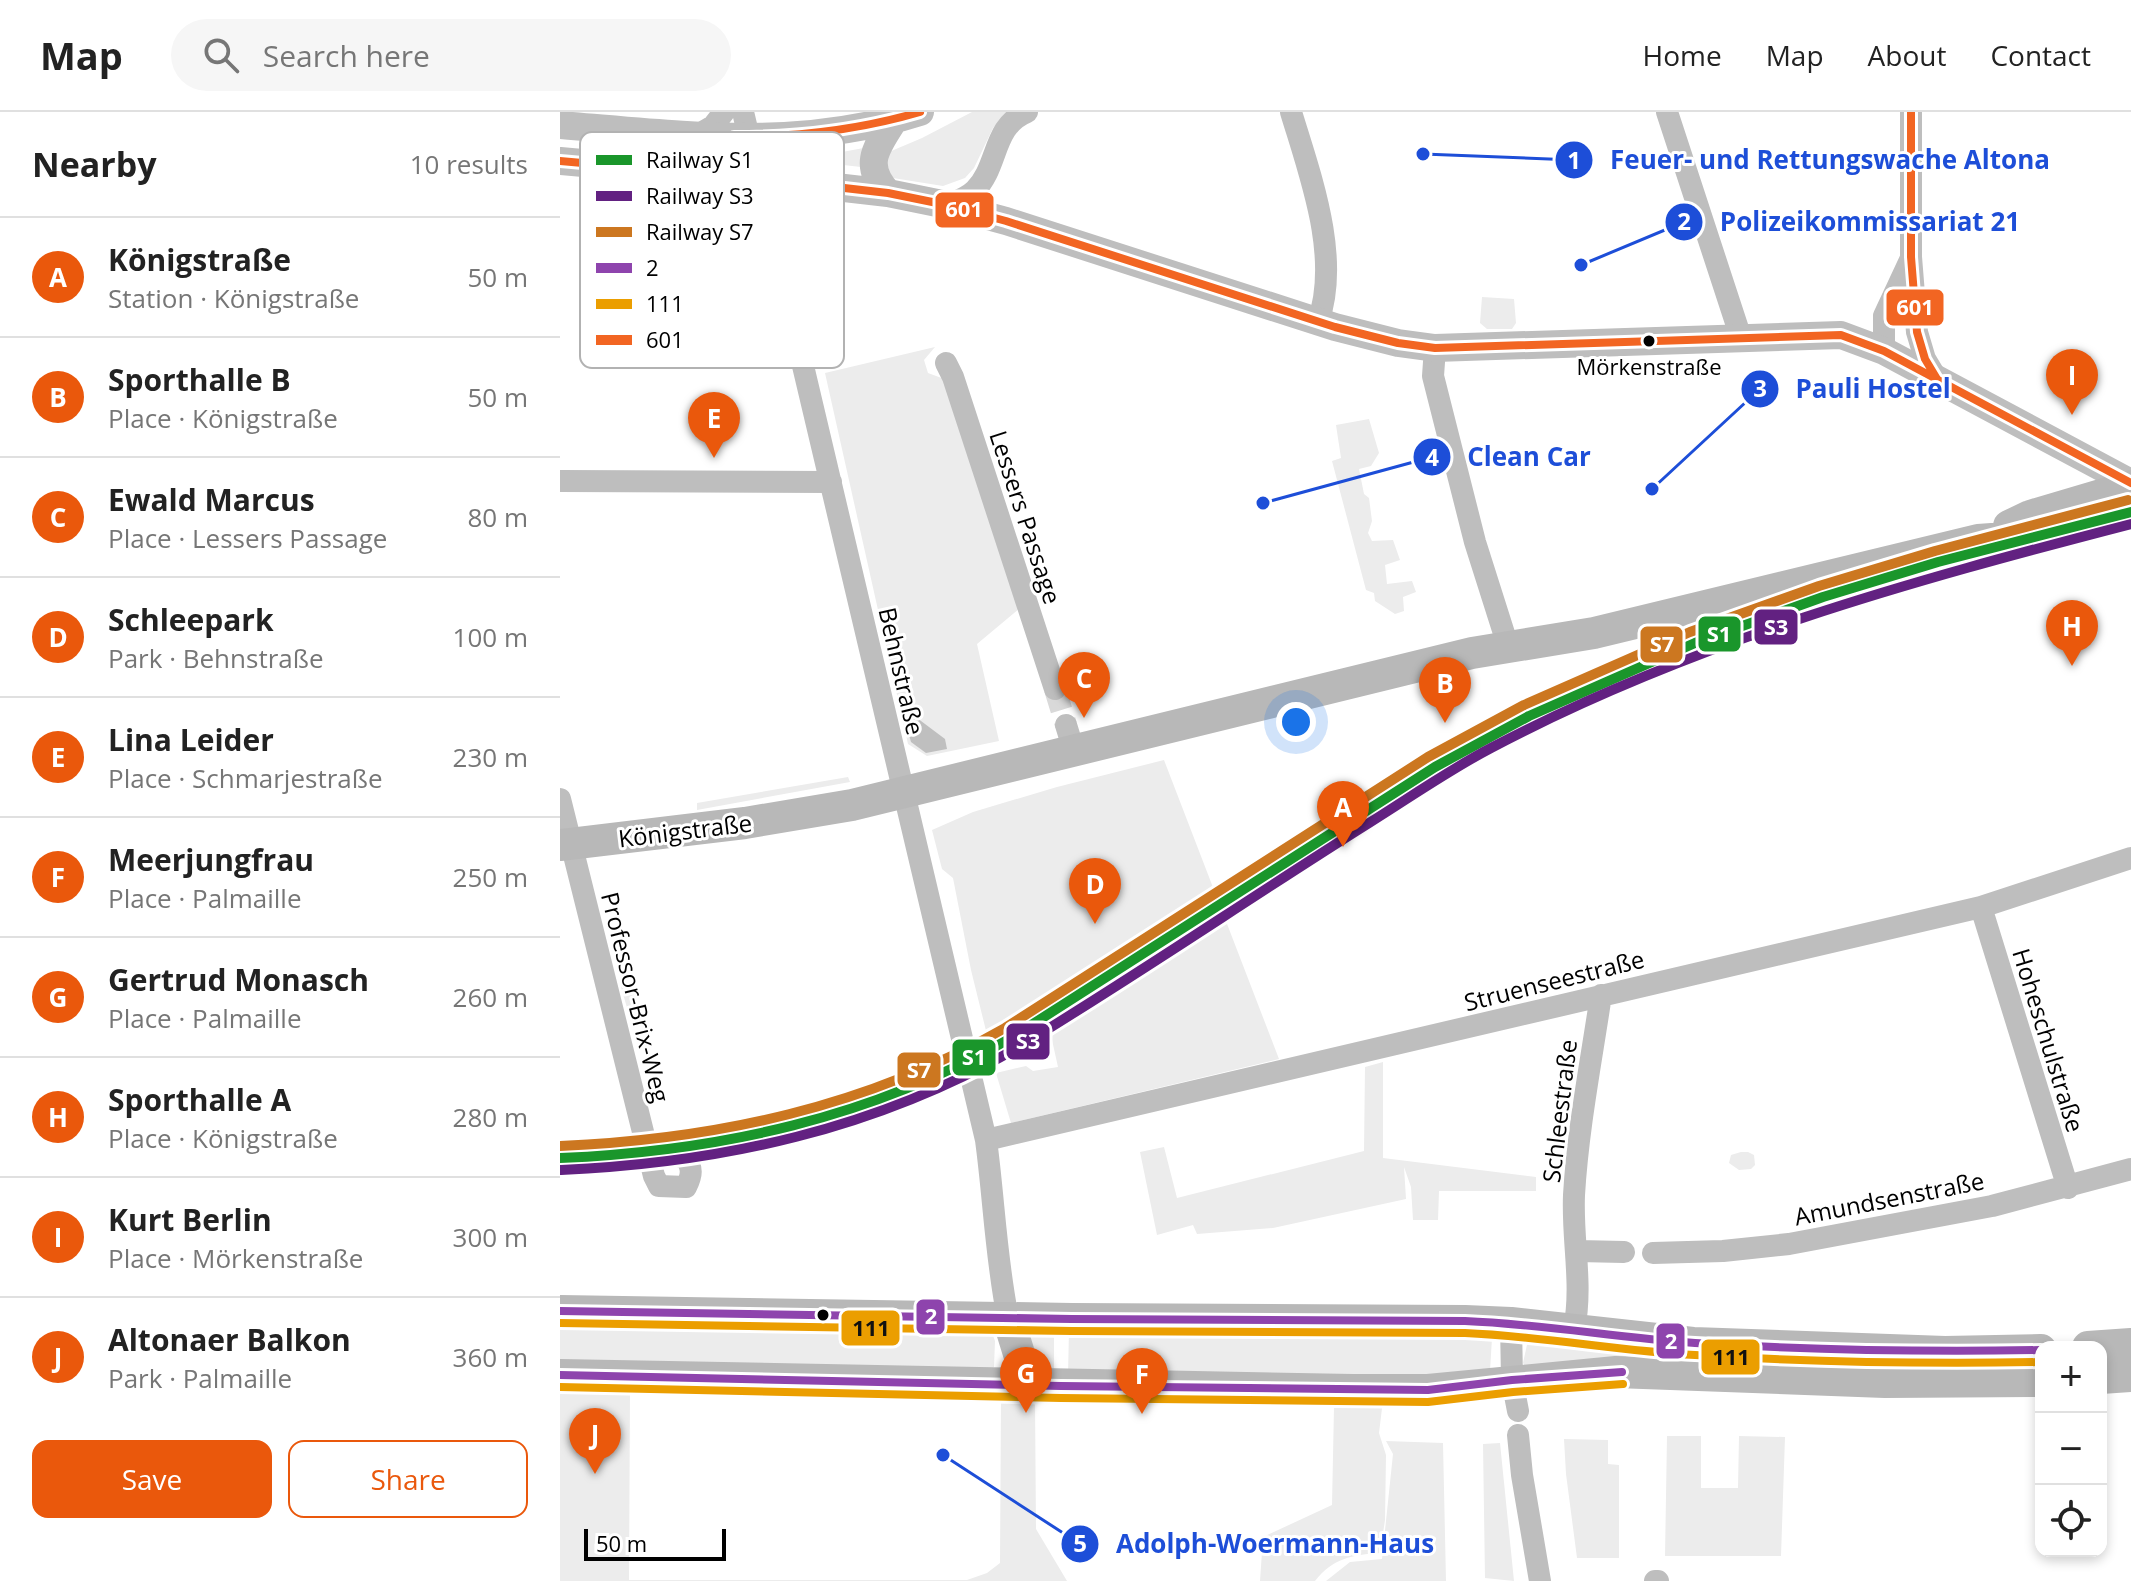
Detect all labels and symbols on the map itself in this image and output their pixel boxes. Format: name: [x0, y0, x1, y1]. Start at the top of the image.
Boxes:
legend: [580, 132, 844, 368]
callout: Feuer- und Rettungswache Altona: [1554, 135, 2065, 185]
text: Feuer- und Rettungswache Altona: [1610, 141, 2050, 177]
text: 1: [1567, 143, 1581, 176]
text: Railway S1: [646, 144, 754, 174]
text: Railway S3: [646, 180, 754, 210]
line badge: 601: [934, 191, 995, 229]
text: 601: [945, 193, 983, 223]
callout: Polizeikommissariat 21: [1664, 197, 2036, 247]
text: Polizeikommissariat 21: [1720, 203, 2020, 239]
text: 2: [1677, 204, 1691, 237]
text: Railway S7: [646, 216, 754, 246]
text: 2: [646, 252, 659, 282]
text: 111: [646, 288, 684, 318]
line badge: 601: [1885, 288, 1945, 327]
text: 601: [1896, 291, 1934, 321]
text: 601: [646, 324, 684, 354]
marker: Mörkenstraße: [1641, 333, 1657, 349]
pin: I: [2046, 349, 2098, 415]
place label: Mörkenstraße: [1576, 351, 1722, 381]
callout: Pauli Hostel: [1740, 364, 1967, 414]
text: Pauli Hostel: [1795, 370, 1951, 406]
text: 3: [1753, 371, 1767, 404]
pin: E: [688, 392, 740, 458]
street label: Lessers Passage: [982, 426, 1070, 608]
callout: Clean Car: [1412, 432, 1607, 482]
text: Clean Car: [1467, 438, 1591, 474]
text: 4: [1425, 440, 1439, 473]
pin: H: [2046, 600, 2098, 666]
street label: Behnstraße: [871, 604, 933, 738]
line badge: S3: [1753, 608, 1799, 646]
text: S3: [1764, 611, 1788, 641]
line badge: S1: [1697, 615, 1742, 653]
text: S1: [1707, 618, 1731, 648]
line badge: S7: [1639, 625, 1684, 664]
text: S7: [1650, 628, 1674, 658]
pin: C: [1058, 652, 1110, 718]
pin: B: [1419, 657, 1471, 723]
your location: [1276, 702, 1316, 742]
pin: A: [1317, 781, 1369, 847]
street label: Königstraße: [616, 805, 754, 855]
pin: D: [1069, 858, 1121, 924]
street label: Professor-Brix-Weg: [594, 889, 678, 1105]
street label: Struenseestraße: [1461, 942, 1647, 1018]
street label: Hoheschulstraße: [2005, 944, 2093, 1136]
line badge: S3: [1005, 1022, 1051, 1061]
text: S3: [1016, 1025, 1040, 1055]
line badge: S1: [951, 1038, 997, 1077]
street label: Schleestraße: [1534, 1038, 1584, 1184]
text: S1: [962, 1041, 986, 1071]
line badge: S7: [896, 1051, 942, 1089]
text: S7: [907, 1054, 931, 1084]
street label: Amundsenstraße: [1791, 1163, 1987, 1233]
line badge: 2: [915, 1298, 946, 1336]
text: 2: [925, 1300, 937, 1330]
unlabelled marker: [815, 1307, 831, 1323]
line badge: 111: [840, 1309, 901, 1347]
text: 111: [852, 1312, 890, 1342]
line badge: 2: [1655, 1322, 1686, 1360]
text: 2: [1665, 1325, 1677, 1355]
line badge: 111: [1700, 1338, 1761, 1376]
text: 111: [1712, 1341, 1750, 1371]
pin: G: [1000, 1347, 1052, 1413]
pin: F: [1116, 1348, 1168, 1414]
pin: J: [569, 1408, 621, 1474]
callout: Adolph-Woermann-Haus: [1060, 1519, 1450, 1569]
scale bar: [584, 1525, 726, 1561]
text: Adolph-Woermann-Haus: [1116, 1525, 1434, 1561]
text: 5: [1073, 1526, 1087, 1559]

